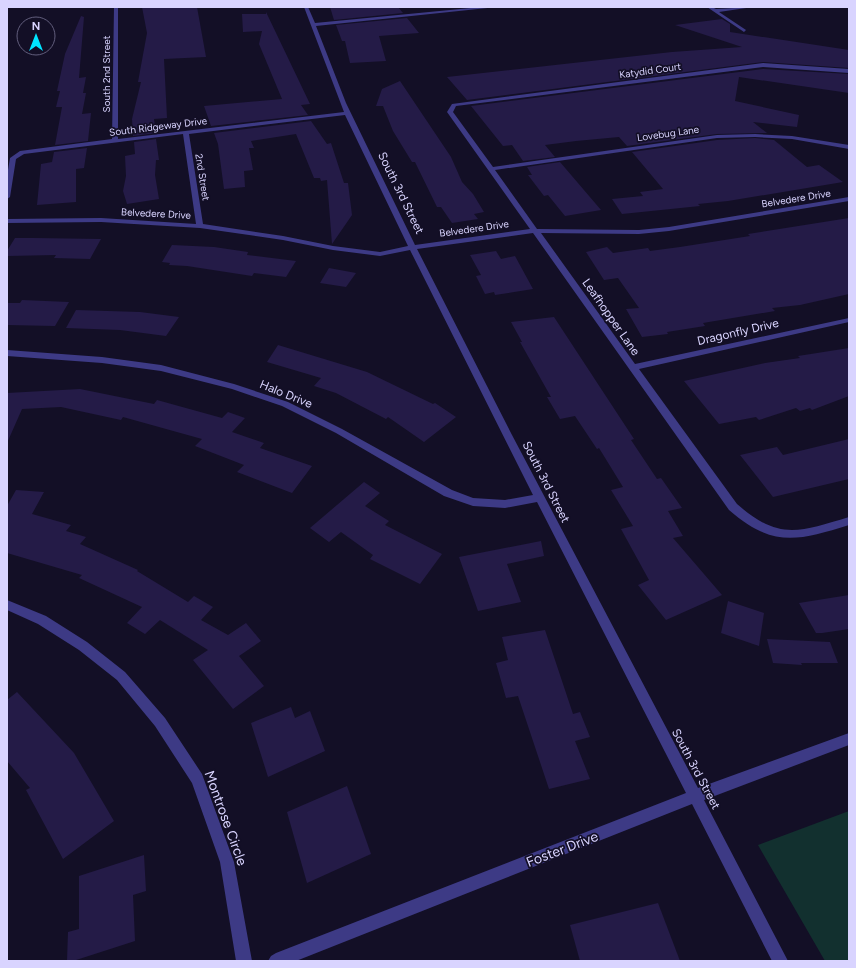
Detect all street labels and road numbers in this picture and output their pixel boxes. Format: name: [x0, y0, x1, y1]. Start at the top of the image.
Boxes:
street label: South 2nd Street: [100, 35, 113, 112]
street label: Katydid Court: [618, 60, 682, 81]
street label: South Ridgeway Drive: [108, 114, 208, 139]
street label: Lovebug Lane: [636, 123, 700, 144]
street label: South 3rd Street: [375, 150, 427, 237]
street label: 2nd Street: [192, 153, 213, 202]
street label: Belvedere Drive: [760, 187, 832, 210]
street label: Belvedere Drive: [121, 205, 192, 222]
street label: Belvedere Drive: [438, 217, 510, 240]
street label: Leafhopper Lane: [579, 276, 643, 358]
street label: Dragonfly Drive: [696, 316, 781, 348]
street label: Halo Drive: [258, 377, 315, 411]
street label: South 3rd Street: [519, 439, 573, 525]
street label: South 3rd Street: [669, 726, 723, 812]
street label: Montrose Circle: [200, 768, 251, 868]
street label: Foster Drive: [524, 828, 601, 871]

